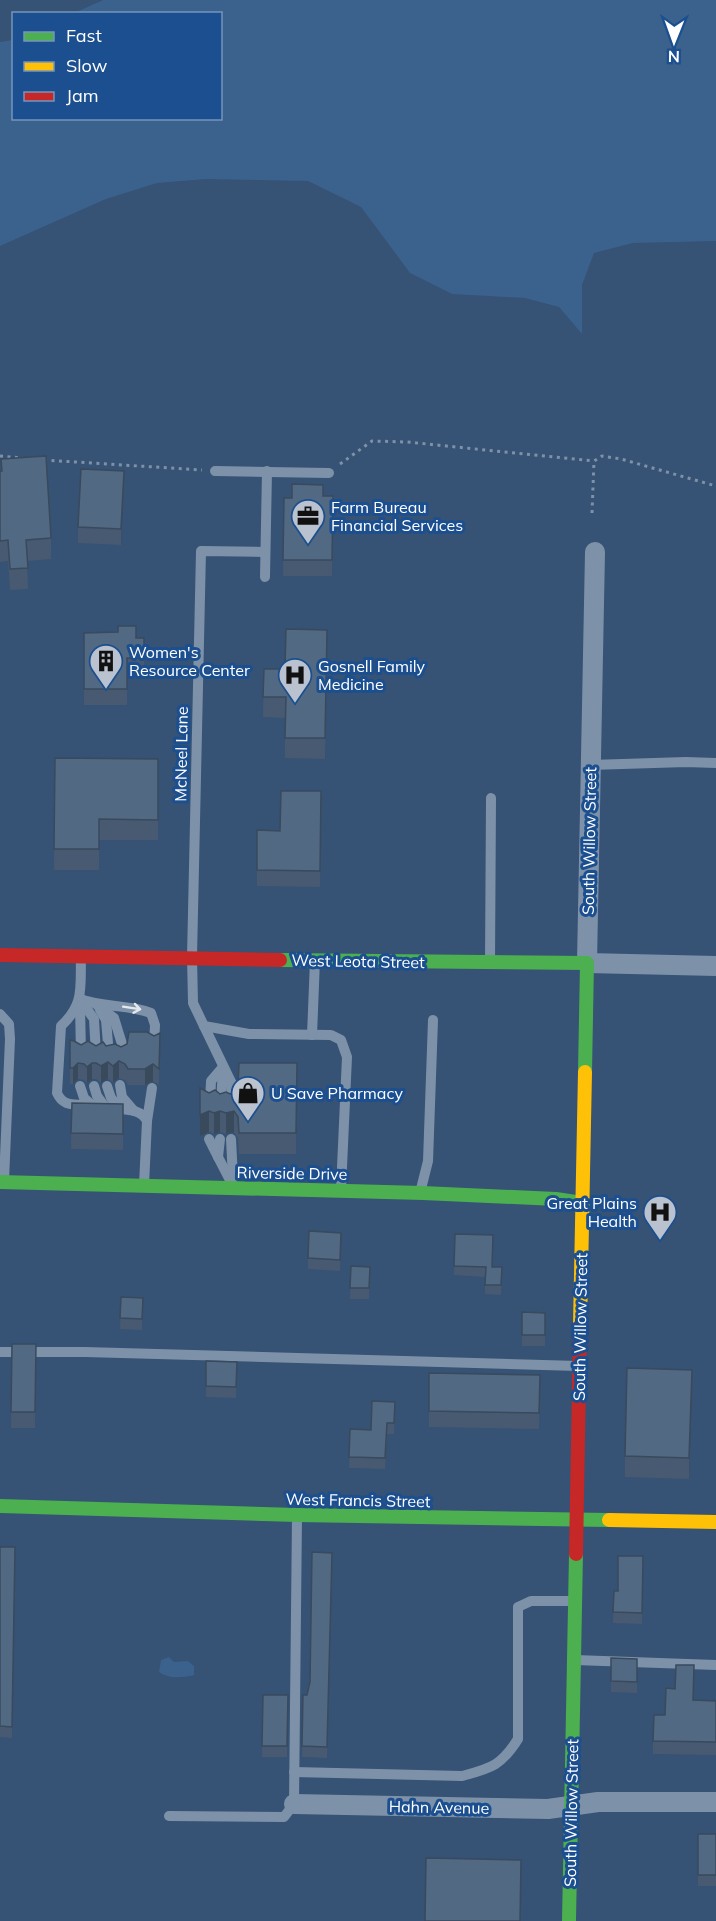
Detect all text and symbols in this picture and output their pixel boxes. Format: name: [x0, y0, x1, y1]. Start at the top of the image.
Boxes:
legend: [12, 12, 222, 120]
north arrow: [644, 12, 704, 72]
text: Fast: [66, 24, 102, 47]
text: N: [668, 47, 680, 67]
text: Slow: [66, 54, 108, 77]
text: Jam: [66, 84, 99, 107]
place label: Farm Bureau Financial Services: [331, 497, 463, 535]
office icon: Farm Bureau Financial Services: [290, 498, 326, 545]
place label: Women's Resource Center: [129, 642, 250, 680]
building icon: Women's Resource Center: [88, 643, 124, 690]
place label: Gosnell Family Medicine: [318, 656, 426, 694]
hospital icon: Gosnell Family Medicine: [277, 657, 313, 704]
street label: McNeel Lane: [170, 706, 192, 802]
street label: South Willow Street: [578, 766, 600, 915]
street label: West Leota Street: [291, 950, 425, 972]
one-way arrow: [121, 1003, 141, 1014]
shop icon: U Save Pharmacy: [230, 1075, 266, 1122]
place label: U Save Pharmacy: [271, 1083, 403, 1103]
street label: Riverside Drive: [237, 1162, 347, 1184]
place label: Great Plains Health: [547, 1193, 637, 1231]
hospital icon: Great Plains Health: [642, 1194, 678, 1241]
street label: South Willow Street: [569, 1252, 591, 1401]
street label: West Francis Street: [285, 1489, 431, 1511]
street label: South Willow Street: [560, 1738, 582, 1887]
street label: Hahn Avenue: [389, 1796, 489, 1818]

